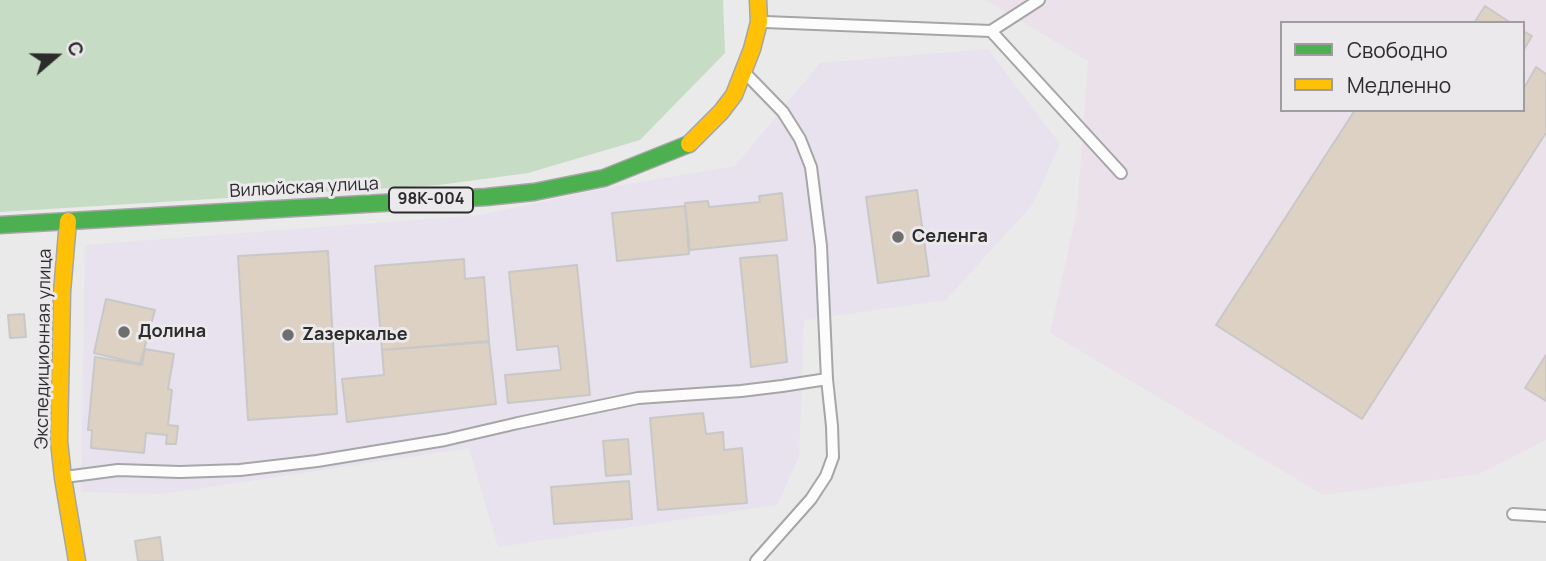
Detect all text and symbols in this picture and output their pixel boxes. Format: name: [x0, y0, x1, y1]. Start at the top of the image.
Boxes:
north arrow: [21, 21, 91, 91]
legend: [1280, 21, 1525, 112]
text: Свободно: [1347, 36, 1448, 64]
text: С: [61, 38, 90, 60]
text: Медленно: [1347, 71, 1451, 99]
street label: Вилюйская улица: [229, 173, 379, 203]
road number: 98К-004: [389, 188, 473, 212]
place label: Селенга: [912, 226, 988, 248]
marker: Селенга: [890, 229, 906, 245]
street label: Экспедиционная улица: [31, 248, 57, 450]
place label: Долина: [138, 321, 206, 343]
marker: Долина: [116, 324, 132, 340]
place label: Zазеркалье: [302, 324, 408, 346]
marker: Zазеркалье: [280, 327, 296, 343]

